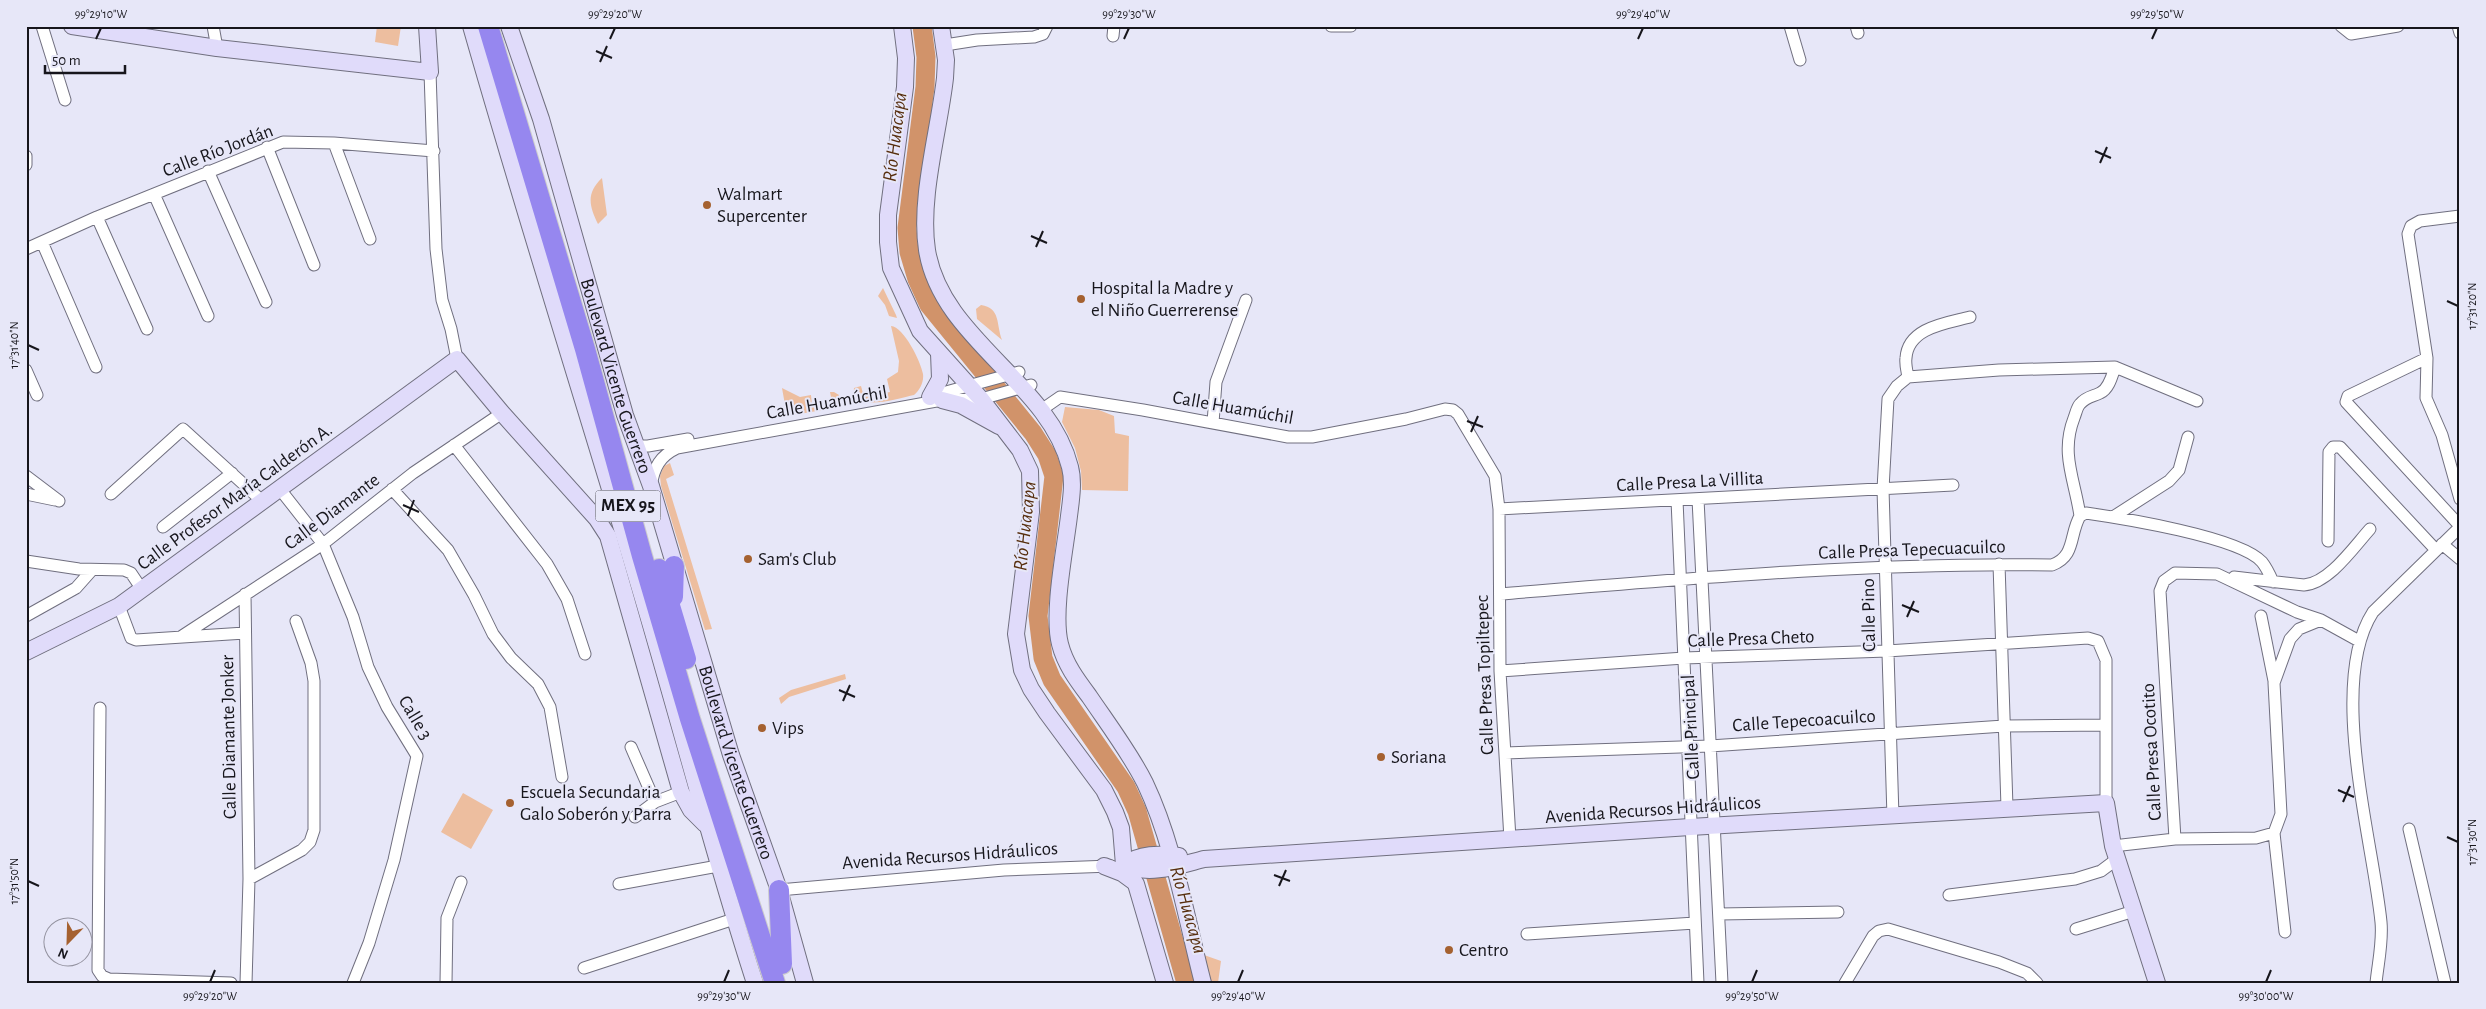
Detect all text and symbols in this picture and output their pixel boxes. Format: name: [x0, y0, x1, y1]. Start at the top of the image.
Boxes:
text: 99°29'10"W: [75, 8, 128, 20]
text: 99°29'20"W: [588, 8, 642, 20]
text: 99°29'30"W: [1102, 8, 1156, 20]
text: 99°29'40"W: [1616, 8, 1670, 20]
text: 99°29'50"W: [2130, 8, 2184, 20]
scale bar: [45, 42, 125, 74]
text: 50 m: [52, 53, 81, 68]
water label: Río Huacapa: [880, 91, 910, 183]
street label: Calle Río Jordán: [160, 121, 276, 181]
place label: Walmart Supercenter: [717, 185, 807, 226]
marker: Walmart Supercenter: [701, 199, 713, 211]
street label: Boulevard Vicente Guerrero: [577, 276, 655, 476]
place label: Hospital la Madre y el Niño Guerrerense: [1091, 279, 1238, 320]
text: 17°31'20"N: [2466, 282, 2478, 330]
marker: Hospital la Madre y el Niño Guerrerense: [1075, 293, 1087, 305]
text: 17°31'40"N: [8, 321, 20, 369]
street label: Calle Huamúchil: [765, 383, 889, 423]
street label: Calle Huamúchil: [1171, 388, 1295, 428]
street label: Calle Profesor María Calderón A.: [134, 420, 336, 574]
street label: Calle Presa La Villita: [1616, 469, 1764, 495]
street label: Calle Diamante: [281, 470, 383, 554]
water label: Río Huacapa: [1010, 480, 1040, 572]
road number: MEX 95: [596, 491, 660, 522]
street label: Calle Presa Tepecuacuilco: [1818, 537, 2006, 563]
place label: Sam's Club: [758, 550, 837, 569]
marker: Sam's Club: [742, 553, 754, 565]
street label: Calle Pino: [1859, 578, 1879, 652]
street label: Calle Presa Topiltepec: [1473, 595, 1497, 755]
street label: Calle Presa Cheto: [1687, 627, 1815, 651]
street label: Calle Diamante Jonker: [218, 655, 240, 819]
street label: Boulevard Vicente Guerrero: [695, 663, 777, 862]
street label: Calle Principal: [1679, 674, 1703, 780]
street label: Calle Presa Ocotito: [2139, 683, 2165, 821]
street label: Calle 3: [395, 693, 435, 743]
street label: Calle Tepecoacuilco: [1732, 707, 1876, 735]
place label: Vips: [772, 719, 804, 738]
marker: Vips: [756, 722, 768, 734]
place label: Soriana: [1391, 748, 1447, 767]
marker: Soriana: [1375, 751, 1387, 763]
place label: Escuela Secundaria Galo Soberón y Parra: [520, 783, 672, 824]
street label: Avenida Recursos Hidráulicos: [1544, 793, 1762, 827]
marker: Escuela Secundaria Galo Soberón y Parra: [504, 797, 516, 809]
text: 17°31'30"N: [2466, 819, 2478, 865]
street label: Avenida Recursos Hidráulicos: [841, 839, 1059, 873]
text: 17°31'50"N: [8, 858, 20, 904]
water label: Río Huacapa: [1166, 864, 1210, 956]
north arrow: [42, 916, 92, 966]
place label: Centro: [1459, 941, 1509, 960]
marker: Centro: [1443, 944, 1455, 956]
text: N: [56, 945, 71, 961]
text: 99°29'20"W: [183, 990, 237, 1002]
text: 99°29'30"W: [697, 990, 751, 1002]
text: 99°29'40"W: [1211, 990, 1265, 1002]
text: 99°29'50"W: [1725, 990, 1779, 1002]
text: 99°30'00"W: [2239, 990, 2294, 1002]

